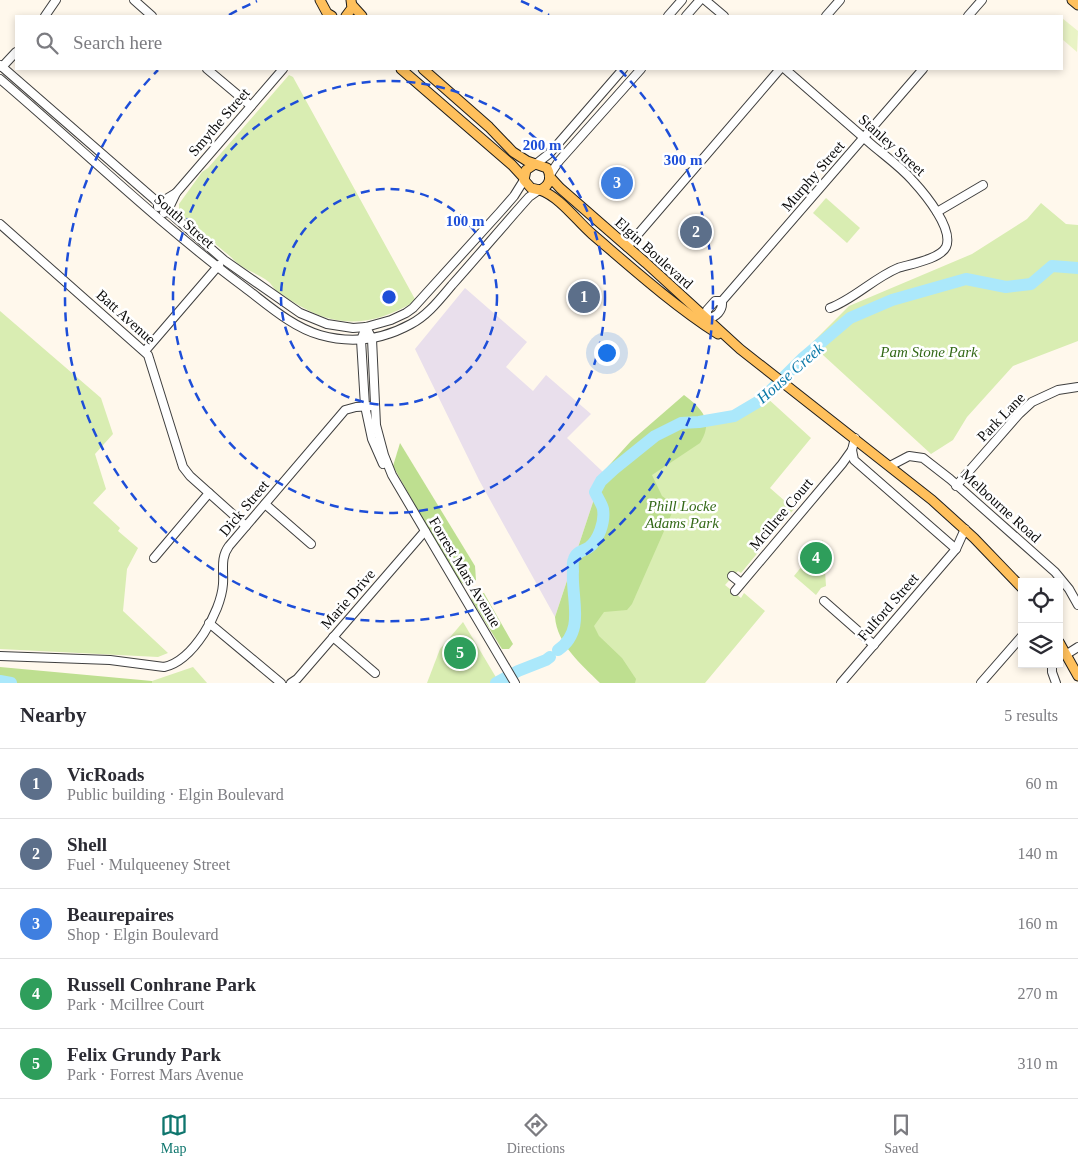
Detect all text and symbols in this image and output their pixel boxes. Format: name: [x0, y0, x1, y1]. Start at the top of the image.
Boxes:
search box: [15, 15, 1063, 70]
icon: search: [33, 29, 61, 57]
text: Search here: [73, 32, 162, 53]
street label: Smythe Street: [185, 84, 253, 159]
street label: Stanley Street: [856, 111, 929, 180]
text: 200 m: [523, 137, 562, 153]
street label: Murphy Street: [778, 137, 848, 214]
text: 300 m: [664, 152, 703, 168]
pin: 3: [601, 164, 633, 202]
street label: South Street: [151, 191, 218, 252]
text: 100 m: [446, 213, 485, 229]
pin: 2: [680, 213, 712, 251]
street label: Elgin Boulevard: [612, 214, 696, 292]
pin: 1: [568, 278, 600, 316]
street label: Batt Avenue: [93, 286, 159, 348]
centre of rings: [380, 288, 398, 306]
water label: House Creek: [753, 339, 827, 407]
your location: [594, 340, 620, 366]
park label: Pam Stone Park: [879, 344, 978, 360]
street label: Park Lane: [974, 389, 1028, 445]
street label: Melbourne Road: [958, 466, 1044, 546]
street label: Mcillree Court: [746, 474, 816, 553]
street label: Dick Street: [216, 476, 272, 539]
park label: Phill Locke Adams Park: [644, 498, 719, 531]
street label: Forrest Mars Avenue: [426, 514, 504, 630]
pin: 4: [800, 539, 832, 577]
street label: Marie Drive: [318, 566, 378, 632]
street label: Fulford Street: [854, 570, 922, 644]
map controls: [1018, 578, 1063, 668]
button: locate: [1018, 578, 1063, 623]
button: layers: [1018, 623, 1063, 668]
pin: 5: [444, 634, 476, 672]
text: Nearby: [20, 703, 87, 727]
text: 5 results: [1004, 707, 1058, 724]
text: VicRoads: [67, 764, 144, 785]
text: 1: [32, 775, 40, 792]
text: 60 m: [1026, 775, 1058, 792]
text: Public building · Elgin Boulevard: [67, 786, 284, 803]
text: Shell: [67, 834, 107, 855]
text: 2: [32, 845, 40, 862]
text: 140 m: [1018, 845, 1058, 862]
text: Fuel · Mulqueeney Street: [67, 856, 230, 873]
text: Beaurepaires: [67, 904, 174, 925]
text: 3: [32, 915, 40, 932]
text: 160 m: [1018, 915, 1058, 932]
text: Shop · Elgin Boulevard: [67, 926, 219, 943]
text: Russell Conhrane Park: [67, 974, 256, 995]
text: 4: [32, 985, 40, 1002]
text: 270 m: [1018, 985, 1058, 1002]
text: Park · Mcillree Court: [67, 996, 204, 1013]
text: Felix Grundy Park: [67, 1044, 221, 1065]
text: 5: [32, 1055, 40, 1072]
text: 310 m: [1018, 1055, 1058, 1072]
text: Park · Forrest Mars Avenue: [67, 1066, 244, 1083]
tab: Map: [160, 1111, 188, 1157]
tab: Directions: [507, 1111, 565, 1157]
tab: Saved: [884, 1111, 918, 1157]

